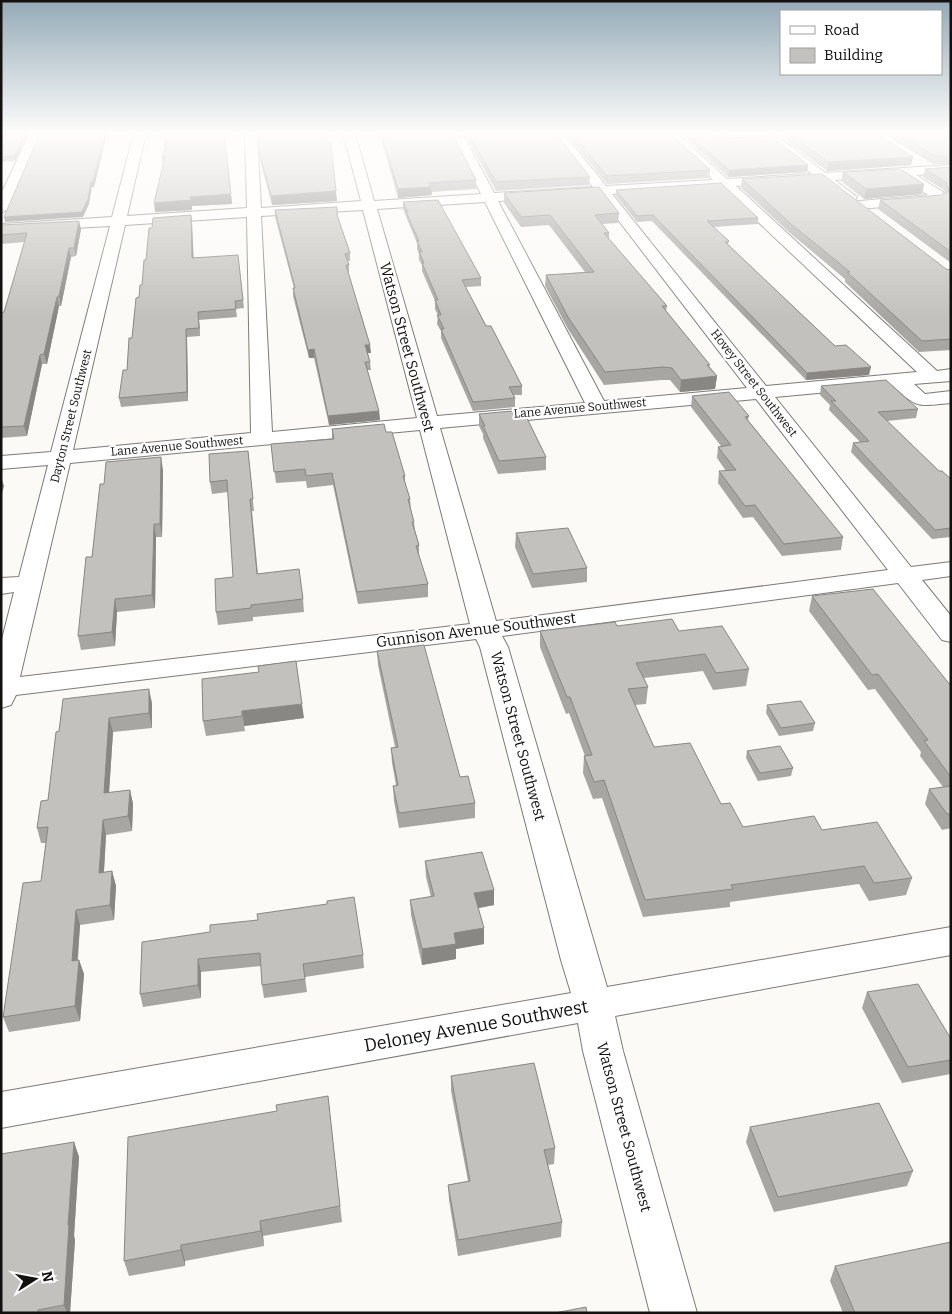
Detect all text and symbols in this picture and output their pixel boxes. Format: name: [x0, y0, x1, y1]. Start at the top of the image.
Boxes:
legend: [780, 10, 942, 75]
text: Road: [824, 21, 859, 39]
text: Building: [824, 46, 883, 64]
street label: Watson Street Southwest: [376, 260, 438, 434]
street label: Hovey Street Southwest: [708, 327, 801, 440]
street label: Dayton Street Southwest: [48, 347, 95, 484]
street label: Lane Avenue Southwest: [513, 395, 647, 421]
street label: Lane Avenue Southwest: [110, 433, 244, 459]
street label: Gunnison Avenue Southwest: [375, 609, 577, 651]
street label: Watson Street Southwest: [487, 649, 549, 823]
street label: Deloney Avenue Southwest: [362, 995, 590, 1057]
street label: Watson Street Southwest: [593, 1040, 655, 1214]
north arrow: [10, 1254, 60, 1304]
text: N: [38, 1270, 57, 1284]

